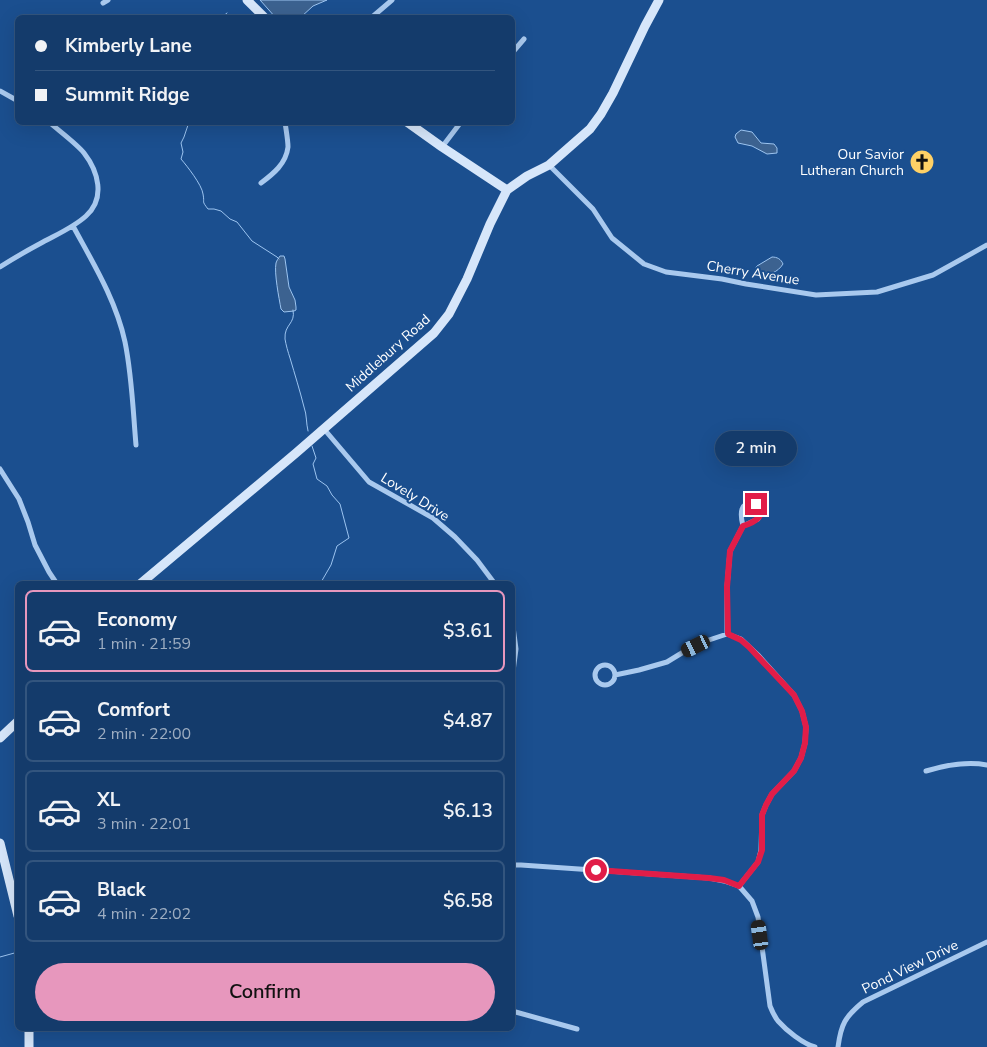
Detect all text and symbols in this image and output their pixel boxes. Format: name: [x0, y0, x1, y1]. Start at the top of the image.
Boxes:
text: Kimberly Lane: [65, 33, 192, 59]
text: Summit Ridge: [65, 82, 190, 108]
place label: Our Savior Lutheran Church: [800, 145, 904, 180]
church icon: Our Savior Lutheran Church: [909, 149, 935, 175]
street label: Cherry Avenue: [705, 256, 801, 290]
street label: Middlebury Road: [342, 310, 434, 396]
callout: 2 min: [715, 432, 797, 466]
text: 2 min: [736, 437, 776, 459]
street label: Lovely Drive: [377, 468, 453, 526]
route end: [745, 493, 767, 515]
text: Economy: [97, 607, 177, 633]
icon: car: [37, 609, 82, 654]
text: $3.61: [443, 618, 493, 644]
text: 1 min · 21:59: [97, 633, 191, 655]
car: [679, 633, 712, 659]
text: Comfort: [97, 697, 170, 723]
icon: car: [37, 699, 82, 744]
text: $4.87: [443, 708, 493, 734]
text: 2 min · 22:00: [97, 723, 191, 745]
text: XL: [97, 787, 120, 813]
icon: car: [37, 789, 82, 834]
text: $6.13: [443, 798, 493, 824]
text: 3 min · 22:01: [97, 813, 191, 835]
route start: [585, 859, 607, 881]
text: Black: [97, 877, 146, 903]
icon: car: [37, 879, 82, 924]
text: $6.58: [443, 888, 493, 914]
text: 4 min · 22:02: [97, 903, 191, 925]
car: [750, 919, 769, 951]
street label: Pond View Drive: [859, 935, 961, 999]
button: Confirm: [35, 963, 495, 1021]

